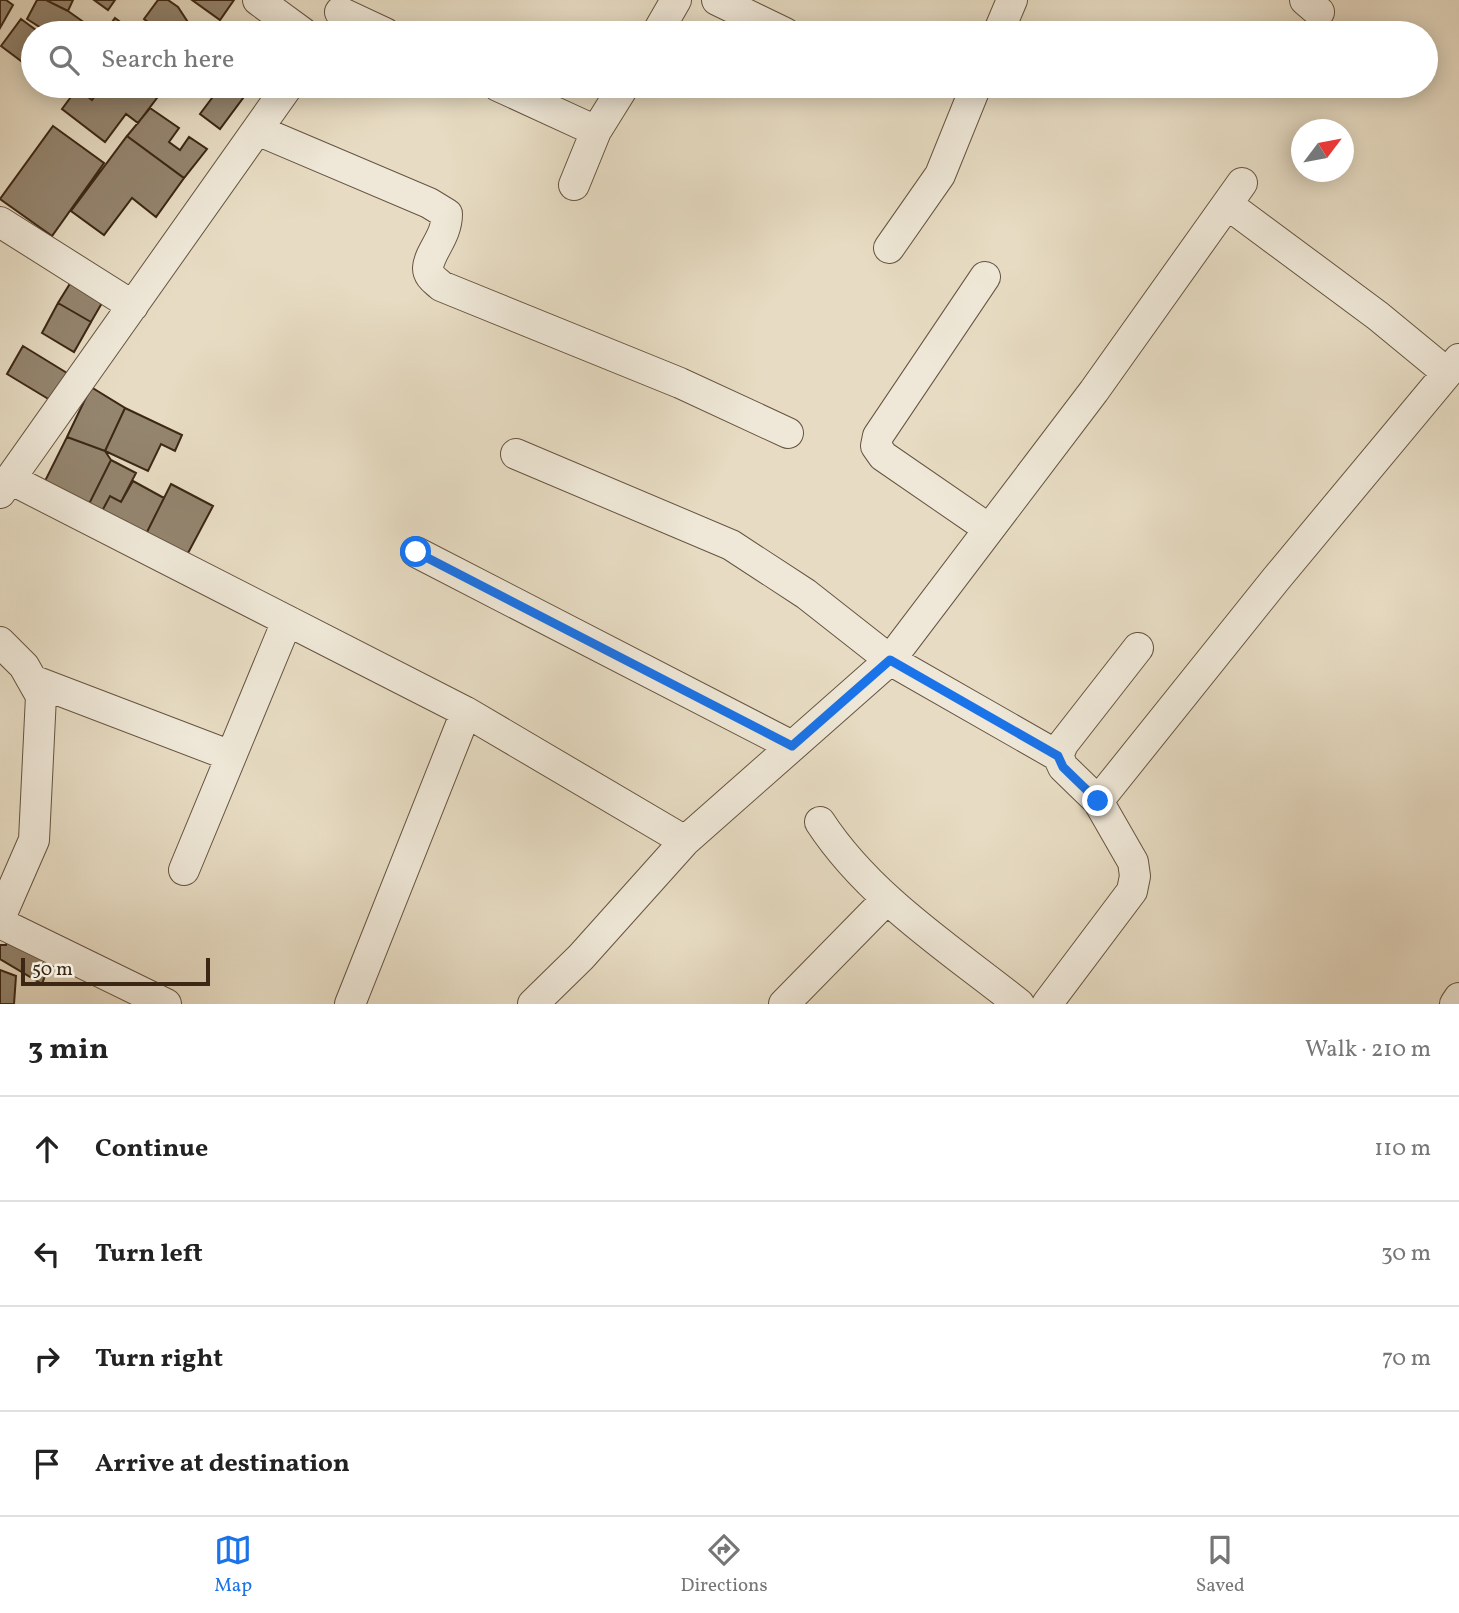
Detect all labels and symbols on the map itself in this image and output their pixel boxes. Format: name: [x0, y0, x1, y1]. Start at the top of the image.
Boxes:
north arrow: [1291, 119, 1354, 182]
route start: [400, 536, 431, 567]
route end: [1082, 785, 1113, 816]
scale bar: [21, 955, 210, 987]

